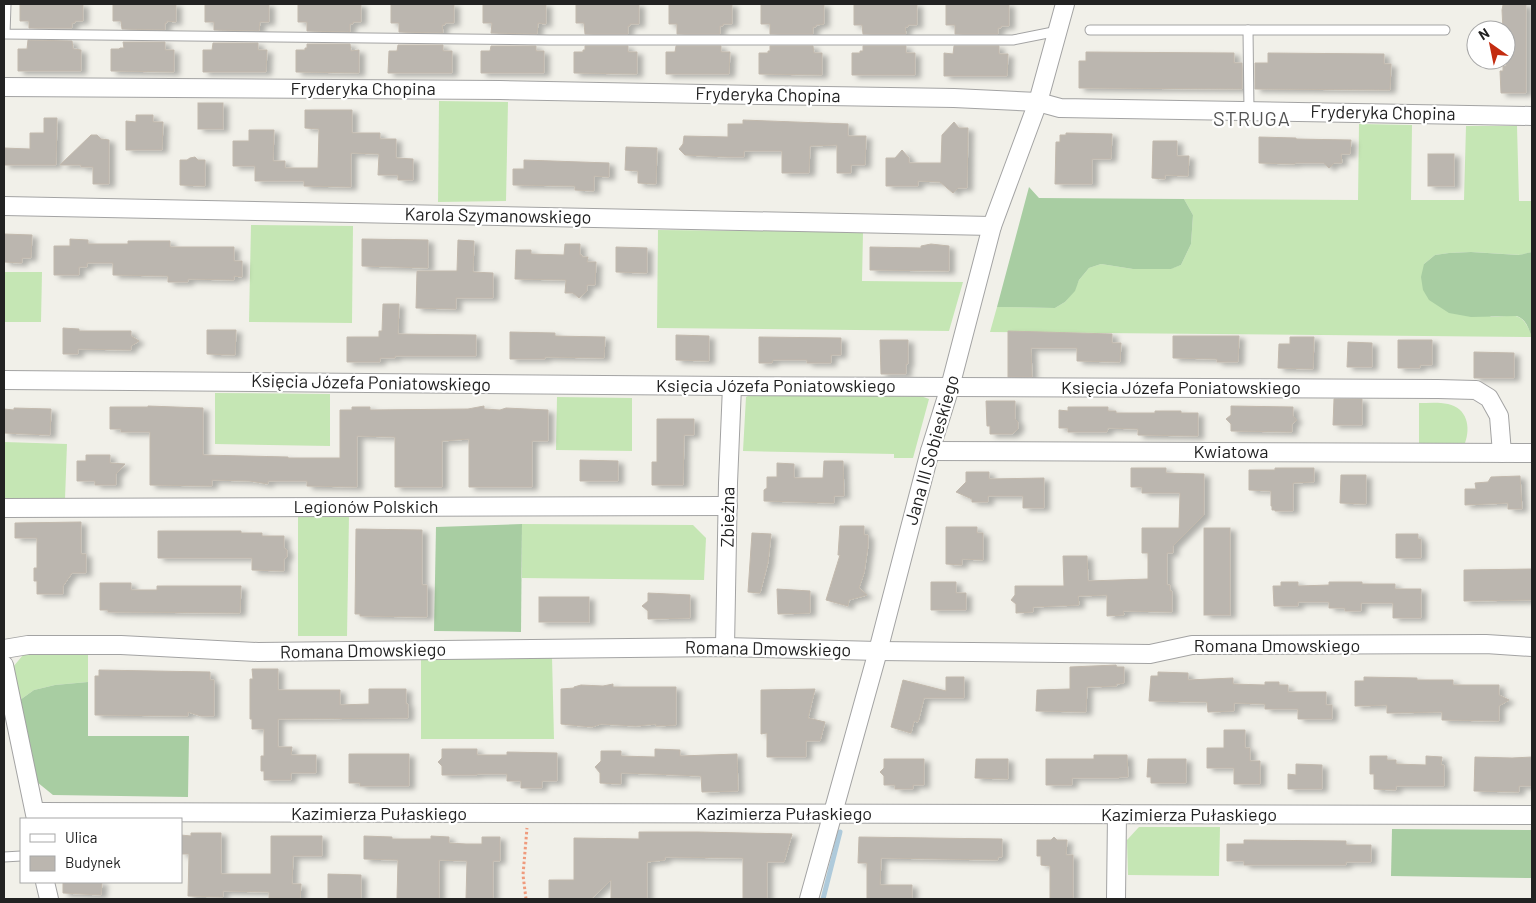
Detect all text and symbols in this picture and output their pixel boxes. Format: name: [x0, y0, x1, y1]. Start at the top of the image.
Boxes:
north arrow: [1466, 20, 1516, 70]
text: N: [1475, 24, 1492, 43]
street label: Fryderyka Chopina: [290, 77, 436, 99]
street label: Fryderyka Chopina: [695, 82, 841, 106]
street label: Fryderyka Chopina: [1310, 100, 1456, 124]
district label: STRUGA: [1213, 106, 1291, 130]
street label: Karola Szymanowskiego: [404, 202, 592, 228]
street label: Księcia Józefa Poniatowskiego: [251, 369, 491, 395]
street label: Jana III Sobieskiego: [899, 372, 963, 527]
street label: Księcia Józefa Poniatowskiego: [656, 374, 896, 396]
street label: Księcia Józefa Poniatowskiego: [1061, 376, 1301, 398]
street label: Kwiatowa: [1193, 440, 1269, 462]
street label: Zbieżna: [715, 486, 739, 548]
street label: Legionów Polskich: [294, 495, 438, 517]
street label: Romana Dmowskiego: [1194, 634, 1360, 656]
street label: Romana Dmowskiego: [685, 636, 851, 660]
street label: Romana Dmowskiego: [280, 638, 446, 662]
street label: Kazimierza Pułaskiego: [291, 802, 467, 824]
street label: Kazimierza Pułaskiego: [696, 802, 872, 824]
street label: Kazimierza Pułaskiego: [1101, 803, 1277, 825]
legend: [20, 818, 182, 883]
text: Ulica: [65, 828, 97, 846]
text: Budynek: [65, 853, 121, 871]

